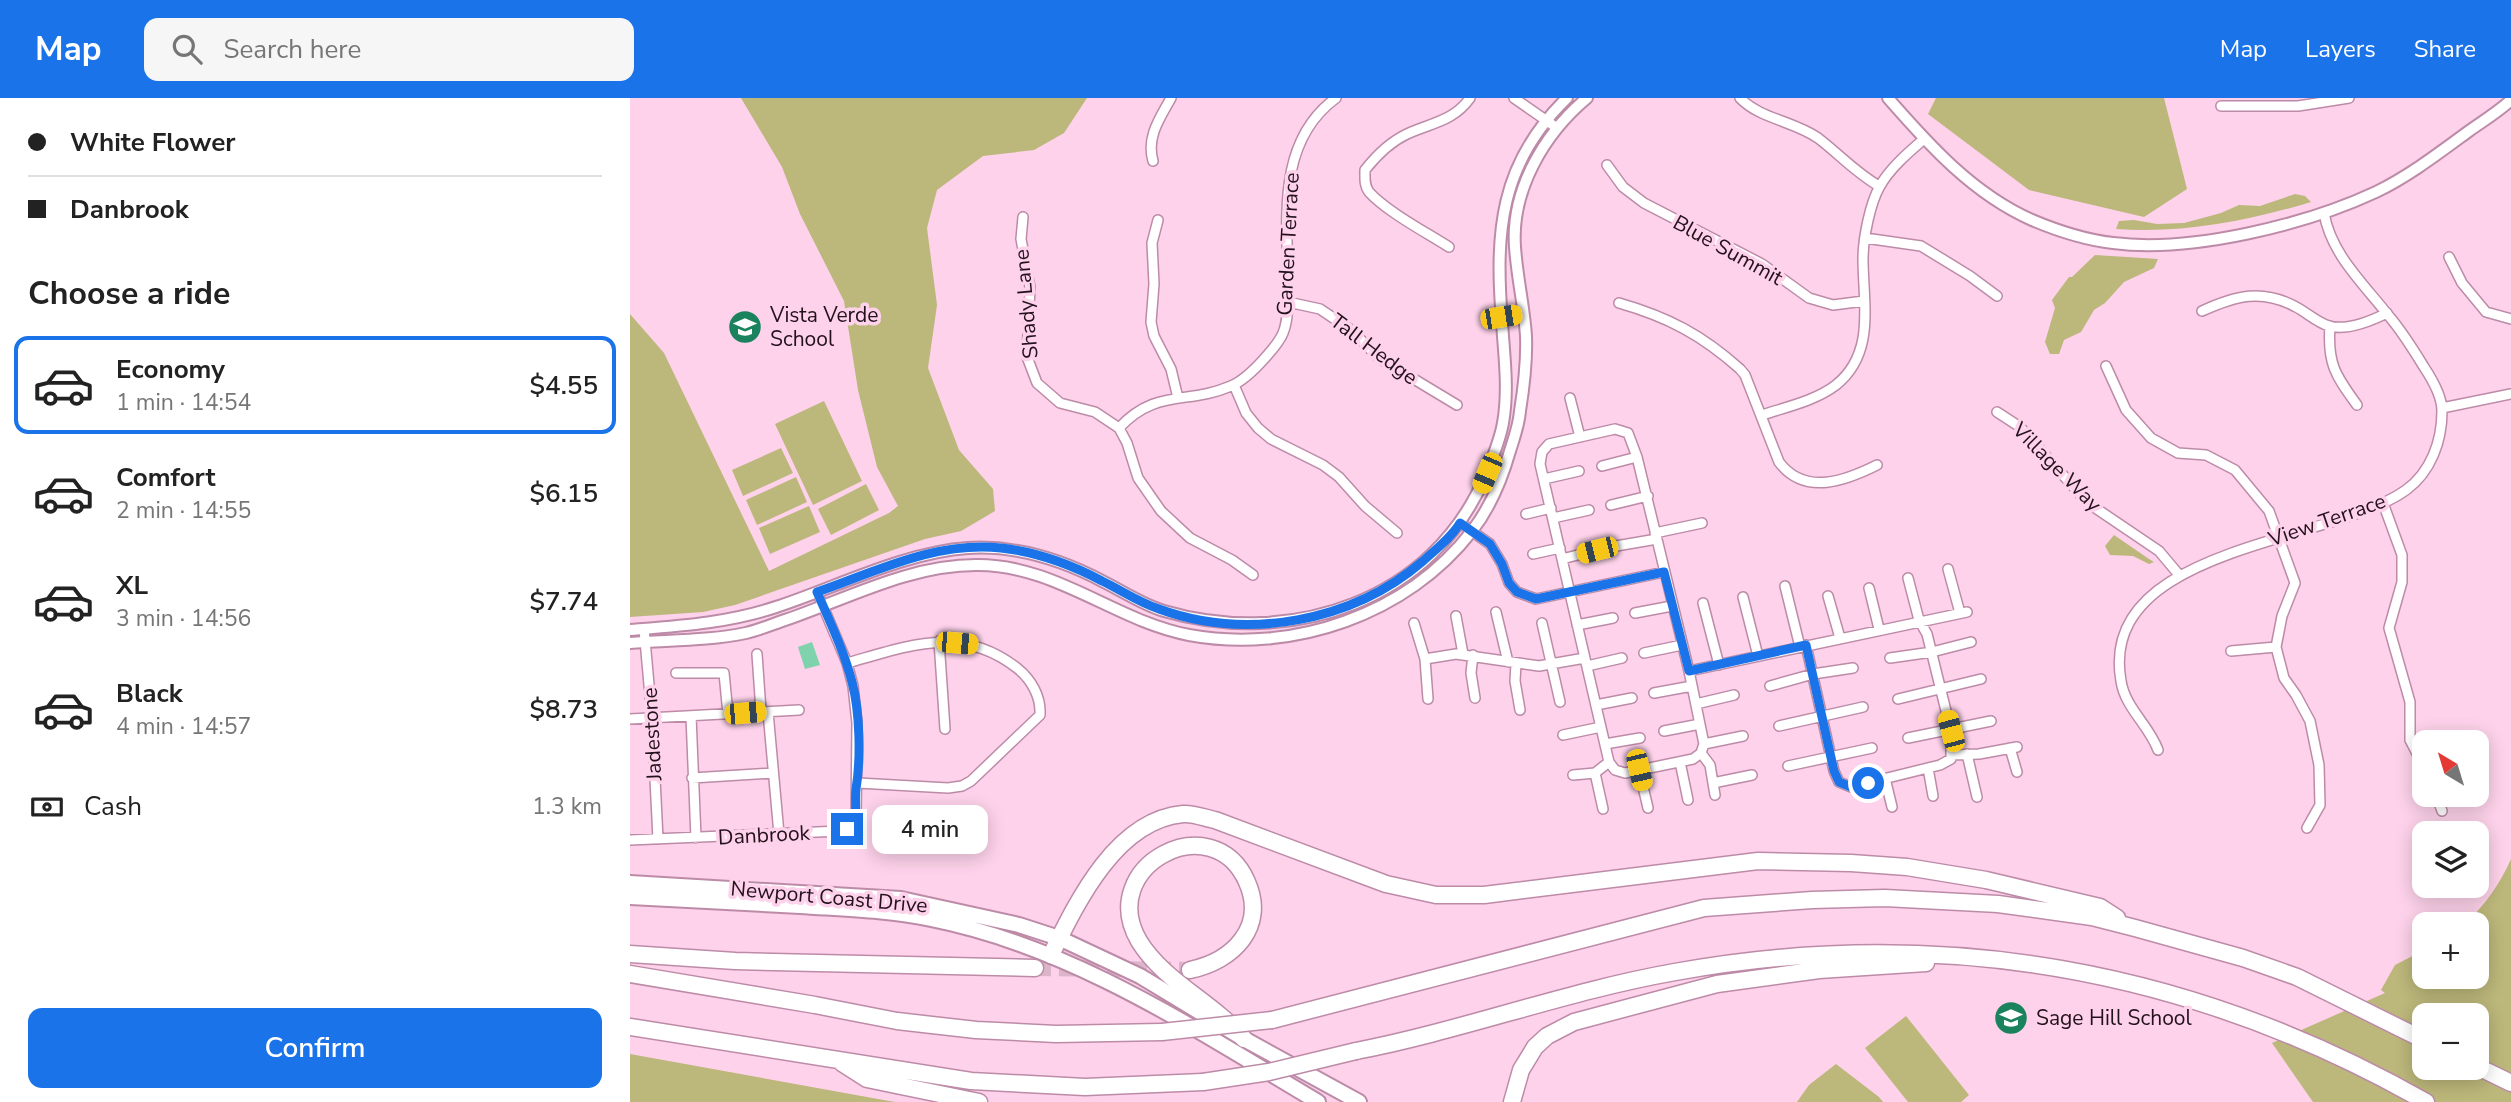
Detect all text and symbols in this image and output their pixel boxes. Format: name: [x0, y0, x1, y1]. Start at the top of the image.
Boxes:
search box: [144, 18, 634, 81]
text: Map: [35, 27, 102, 72]
icon: search: [168, 30, 206, 68]
text: Search here: [224, 32, 361, 67]
text: Map: [2220, 33, 2267, 65]
text: Layers: [2305, 33, 2376, 65]
text: Share: [2414, 33, 2476, 65]
text: White Flower: [70, 125, 235, 160]
street label: Garden Terrace: [1270, 172, 1306, 316]
text: Danbrook: [70, 192, 189, 227]
street label: Blue Summit: [1668, 208, 1789, 292]
street label: Shady Lane: [1007, 248, 1045, 360]
text: Choose a ride: [28, 272, 230, 315]
place label: Vista Verde School: [769, 301, 878, 353]
car: [1479, 303, 1524, 331]
street label: Tall Hedge: [1324, 307, 1424, 391]
school or university icon: Vista Verde School: [726, 308, 764, 346]
text: Economy: [116, 352, 225, 387]
icon: car: [32, 354, 95, 417]
text: $4.55: [529, 368, 598, 403]
text: 1 min · 14:54: [116, 387, 251, 418]
street label: Village Way: [2006, 416, 2108, 518]
car: [1470, 450, 1505, 496]
text: Comfort: [116, 460, 216, 495]
icon: car: [32, 462, 95, 525]
text: $6.15: [529, 476, 598, 511]
street label: View Terrace: [2264, 487, 2389, 553]
text: 2 min · 14:55: [116, 495, 251, 526]
car: [1575, 535, 1620, 565]
text: XL: [116, 568, 148, 603]
icon: car: [32, 570, 95, 633]
text: $7.74: [529, 584, 598, 619]
text: 3 min · 14:56: [116, 603, 251, 634]
car: [936, 631, 979, 655]
text: Black: [116, 676, 183, 711]
icon: car: [32, 678, 95, 741]
street label: Jadestone: [636, 687, 668, 782]
text: $8.73: [529, 692, 598, 727]
car: [724, 701, 767, 725]
car: [1936, 708, 1967, 754]
text: 4 min · 14:57: [116, 711, 251, 742]
north arrow: [2412, 730, 2488, 807]
map controls: [2412, 730, 2489, 1080]
car: [1625, 747, 1654, 793]
route start: [1852, 767, 1884, 799]
icon: cash: [28, 788, 66, 826]
text: Cash: [84, 789, 142, 824]
text: 1.3 km: [532, 791, 602, 822]
callout: 4 min: [872, 804, 987, 854]
route end: [831, 813, 863, 845]
text: 4 min: [901, 814, 959, 845]
street label: Danbrook: [717, 819, 811, 851]
button: layers: [2412, 821, 2489, 898]
street label: Newport Coast Drive: [729, 874, 929, 920]
button: +: [2412, 912, 2489, 989]
school or university icon: Sage Hill School: [1992, 999, 2030, 1037]
button: −: [2412, 1003, 2489, 1080]
place label: Sage Hill School: [2036, 1004, 2193, 1032]
button: Confirm: [28, 1008, 602, 1088]

